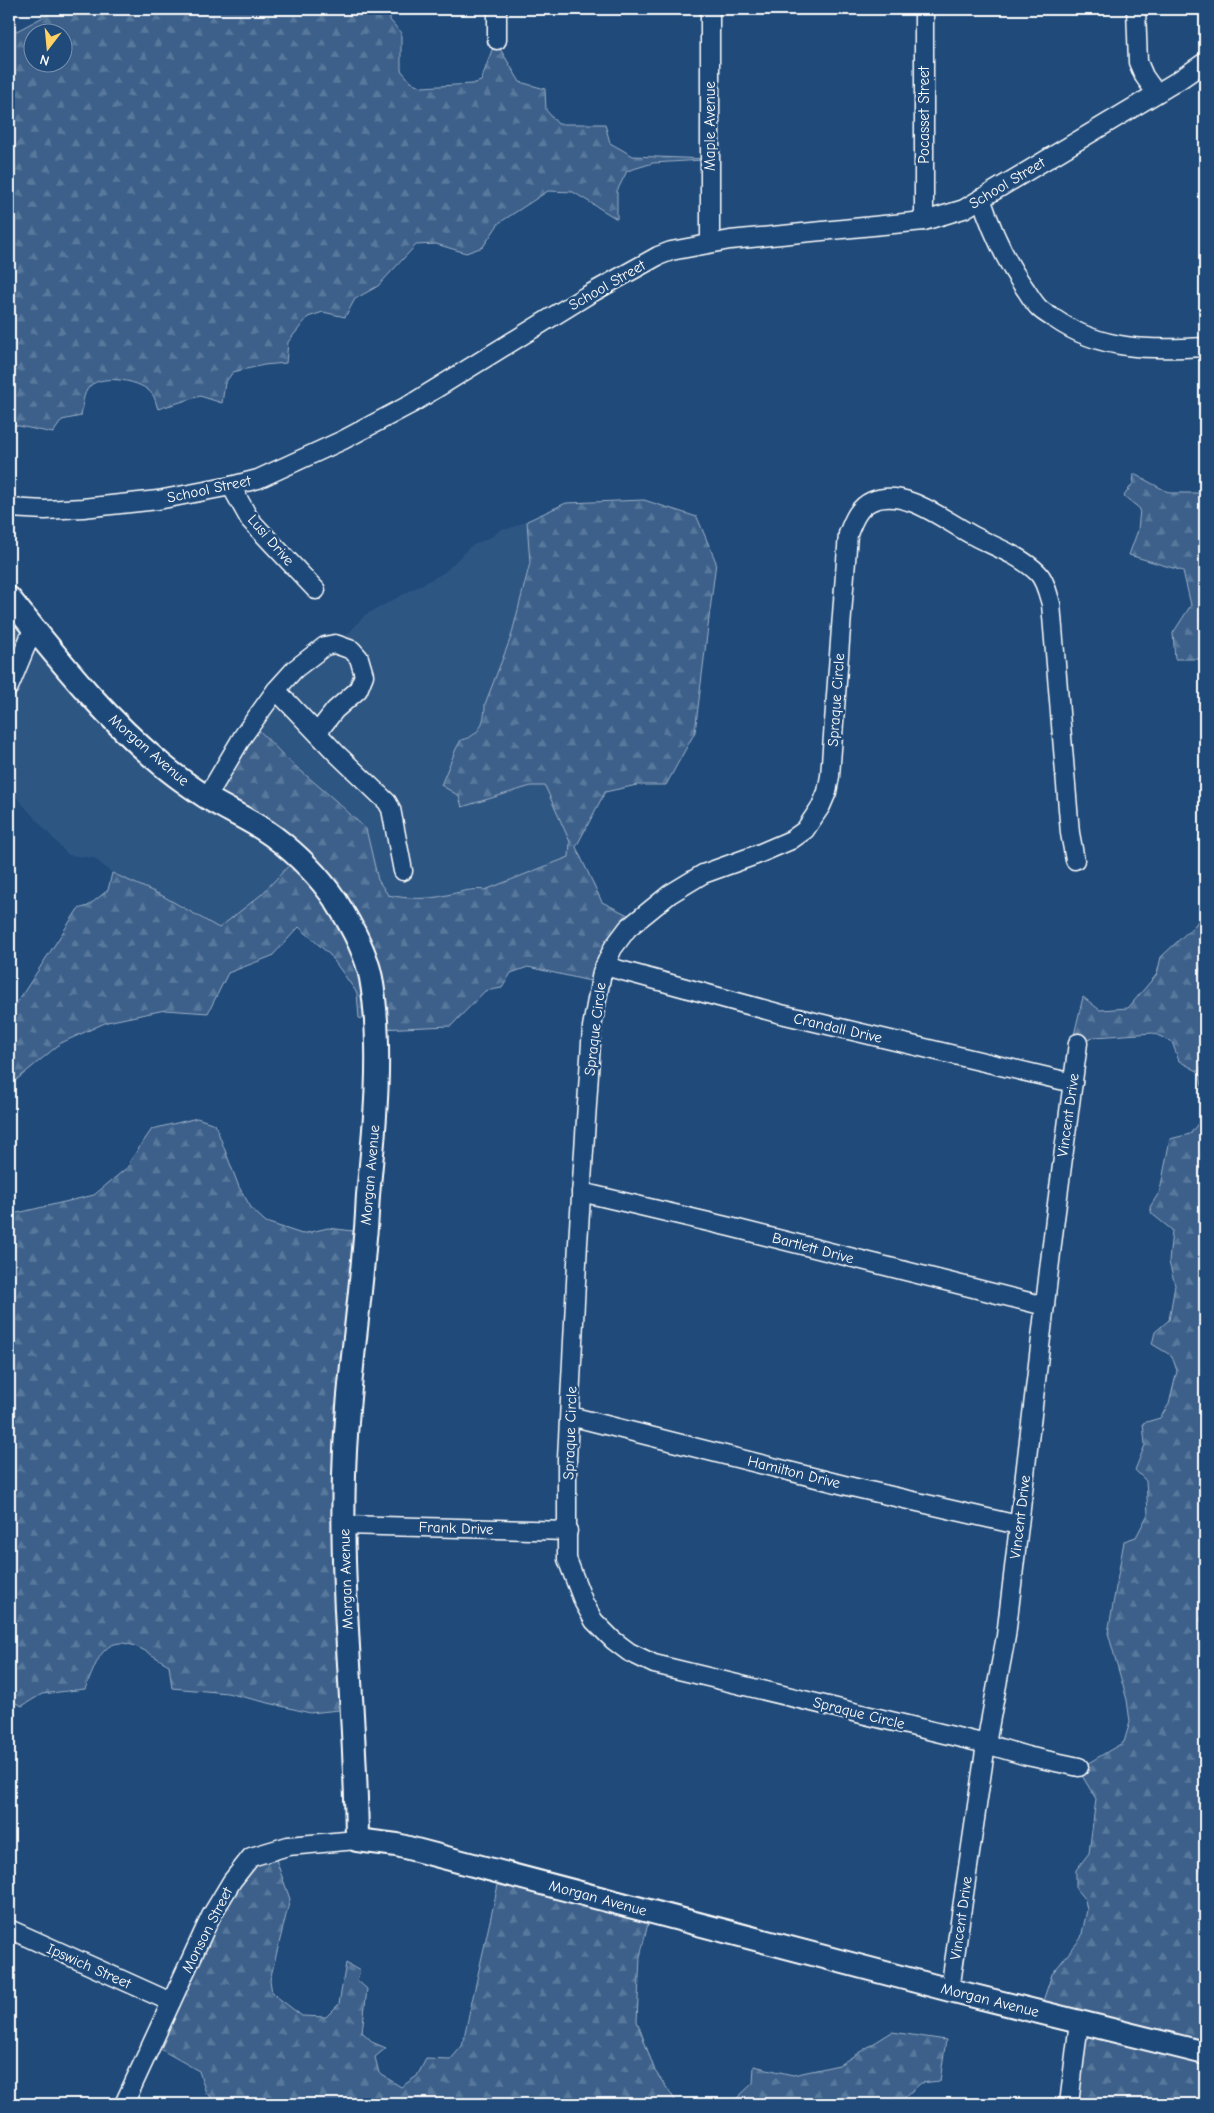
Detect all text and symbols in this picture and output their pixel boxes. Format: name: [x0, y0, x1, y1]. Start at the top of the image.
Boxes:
north arrow: [22, 22, 72, 72]
text: N: [38, 51, 51, 69]
street label: Pocasset Street: [915, 66, 933, 164]
street label: Maple Avenue: [701, 81, 719, 171]
street label: School Street: [966, 153, 1049, 213]
street label: School Street: [566, 256, 649, 314]
street label: School Street: [165, 471, 253, 507]
street label: Lusi Drive: [244, 511, 298, 570]
street label: Spraque Circle: [824, 652, 848, 747]
street label: Morgan Avenue: [105, 710, 193, 790]
street label: Spraque Circle: [580, 981, 610, 1077]
street label: Crandall Drive: [792, 1009, 885, 1047]
street label: Vincent Drive: [1053, 1072, 1083, 1158]
street label: Morgan Avenue: [357, 1124, 383, 1226]
street label: Bartlett Drive: [770, 1228, 856, 1268]
street label: Spraque Circle: [559, 1385, 581, 1480]
street label: Hamilton Drive: [746, 1452, 843, 1492]
street label: Vincent Drive: [1006, 1474, 1034, 1560]
street label: Frank Drive: [418, 1518, 494, 1538]
street label: Morgan Avenue: [335, 1528, 357, 1630]
street label: Spraque Circle: [811, 1693, 907, 1733]
street label: Vincent Drive: [946, 1875, 976, 1961]
street label: Morgan Avenue: [547, 1876, 649, 1920]
street label: Monson Street: [178, 1883, 237, 1976]
street label: Ipswich Street: [44, 1939, 135, 1993]
street label: Morgan Avenue: [939, 1979, 1041, 2021]

